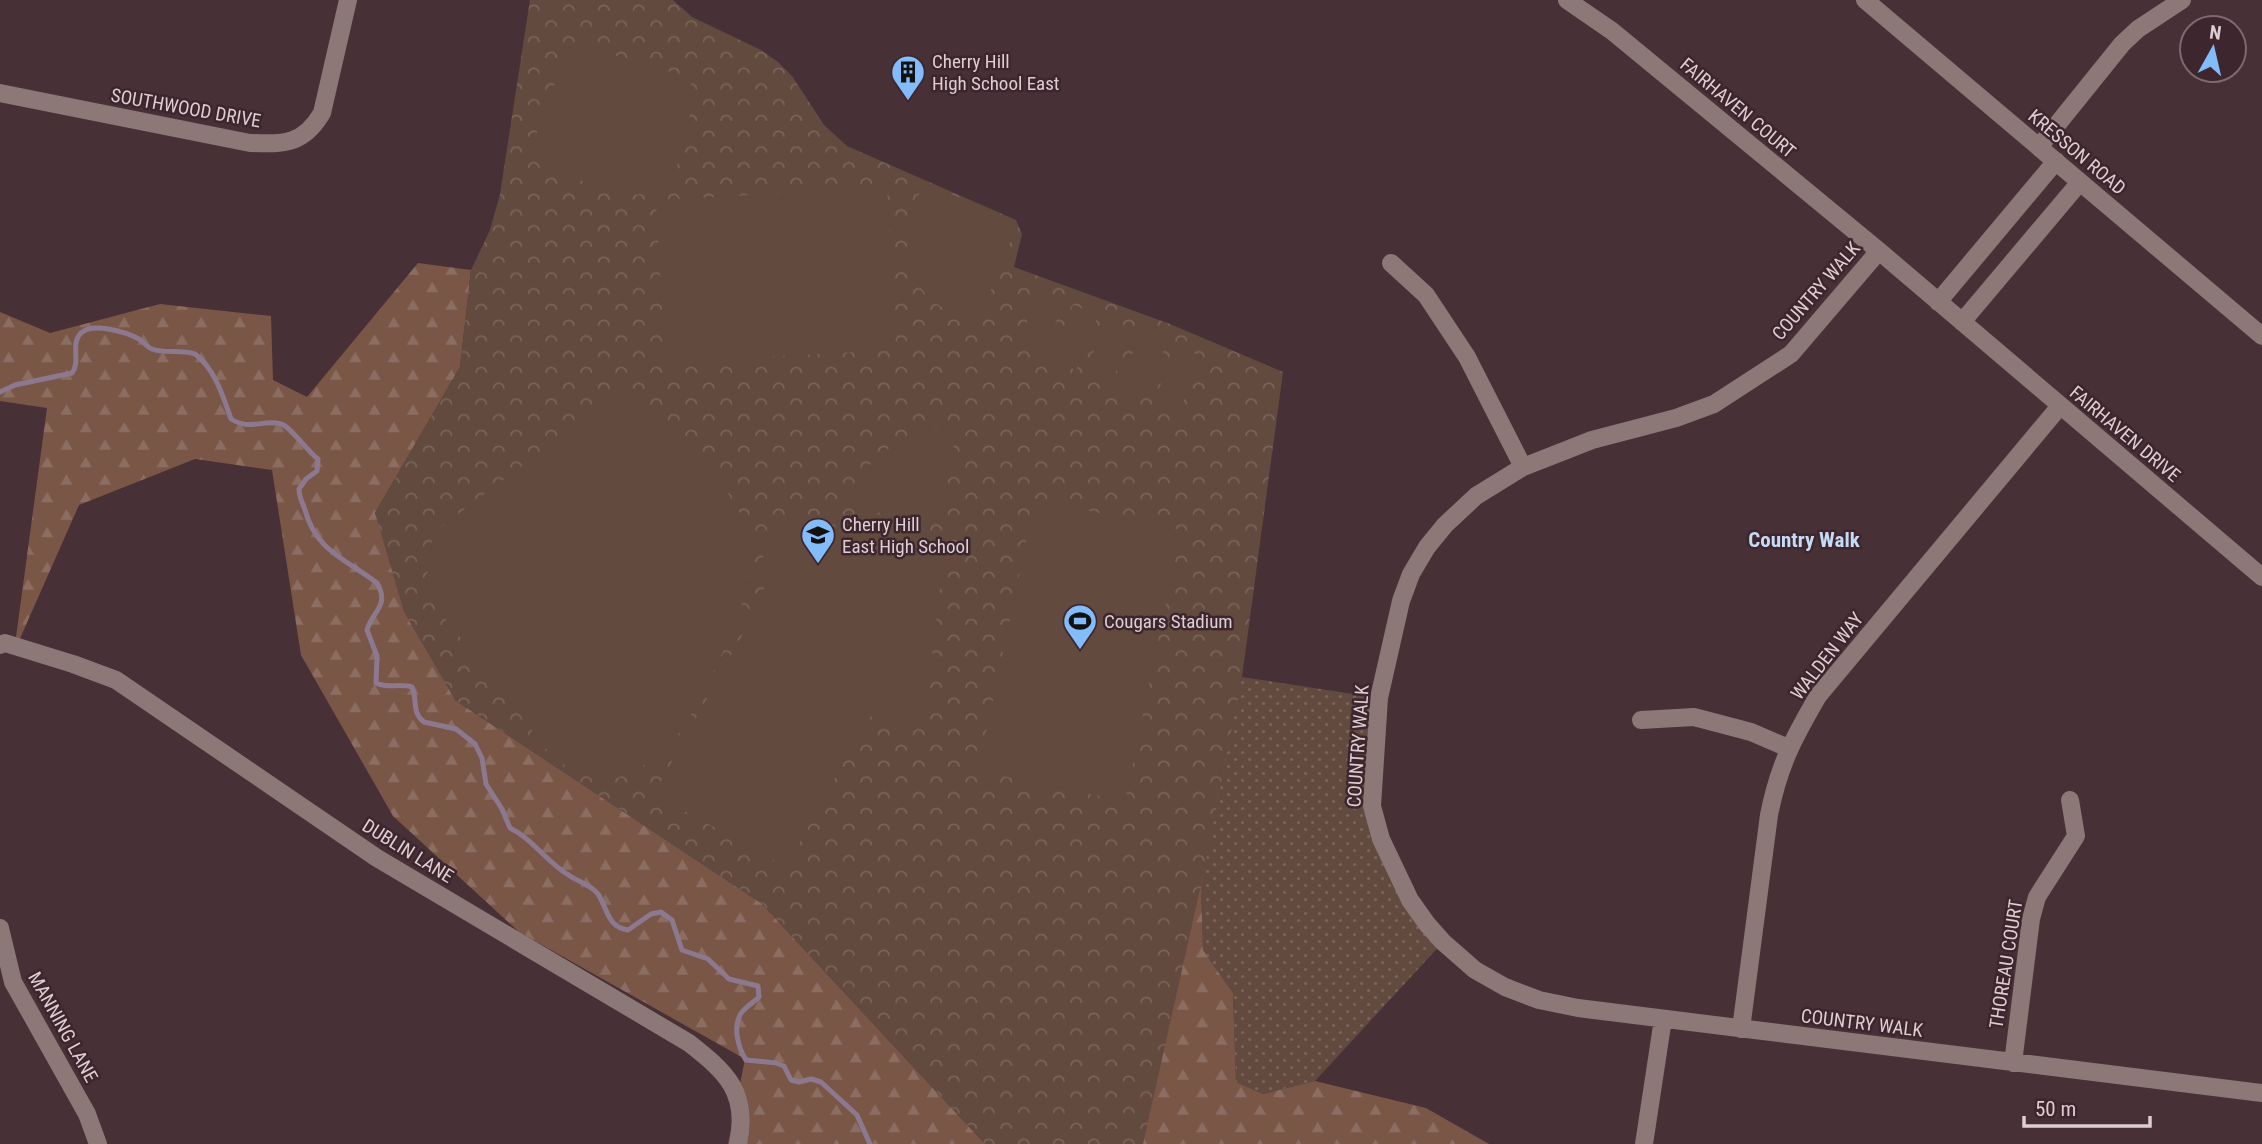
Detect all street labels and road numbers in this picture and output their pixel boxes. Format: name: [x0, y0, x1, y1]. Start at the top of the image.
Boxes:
street label: FAIRHAVEN COURT: [1676, 53, 1801, 163]
street label: SOUTHWOOD DRIVE: [109, 83, 263, 133]
street label: KRESSON ROAD: [2024, 105, 2130, 199]
street label: COUNTRY WALK: [1767, 237, 1865, 345]
street label: FAIRHAVEN DRIVE: [2065, 381, 2185, 487]
street label: WALDEN WAY: [1786, 608, 1868, 704]
street label: COUNTRY WALK: [1342, 683, 1374, 808]
street label: DUBLIN LANE: [358, 814, 458, 888]
street label: THOREAU COURT: [1984, 898, 2028, 1030]
street label: MANNING LANE: [23, 968, 103, 1086]
street label: COUNTRY WALK: [1800, 1004, 1925, 1042]

